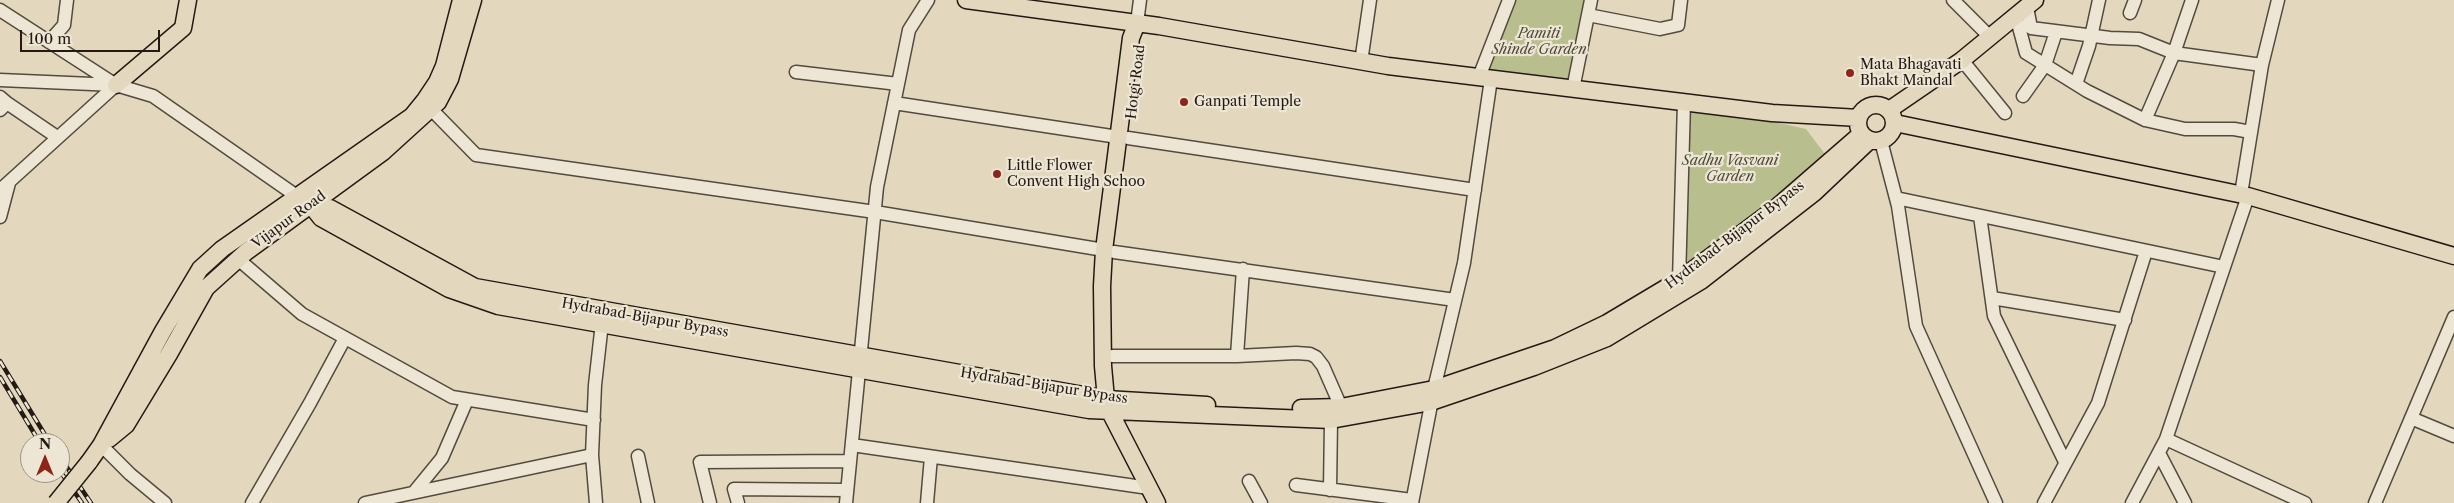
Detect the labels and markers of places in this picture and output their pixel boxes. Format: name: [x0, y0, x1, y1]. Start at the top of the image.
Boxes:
place label: Mata Bhagavati Bhakt Mandal: [1860, 57, 1961, 90]
marker: Mata Bhagavati Bhakt Mandal: [1844, 67, 1856, 79]
place label: Ganpati Temple: [1194, 94, 1301, 110]
marker: Ganpati Temple: [1178, 96, 1190, 108]
place label: Little Flower Convent High Schoo: [1007, 158, 1145, 190]
marker: Little Flower Convent High Schoo: [991, 168, 1003, 180]

